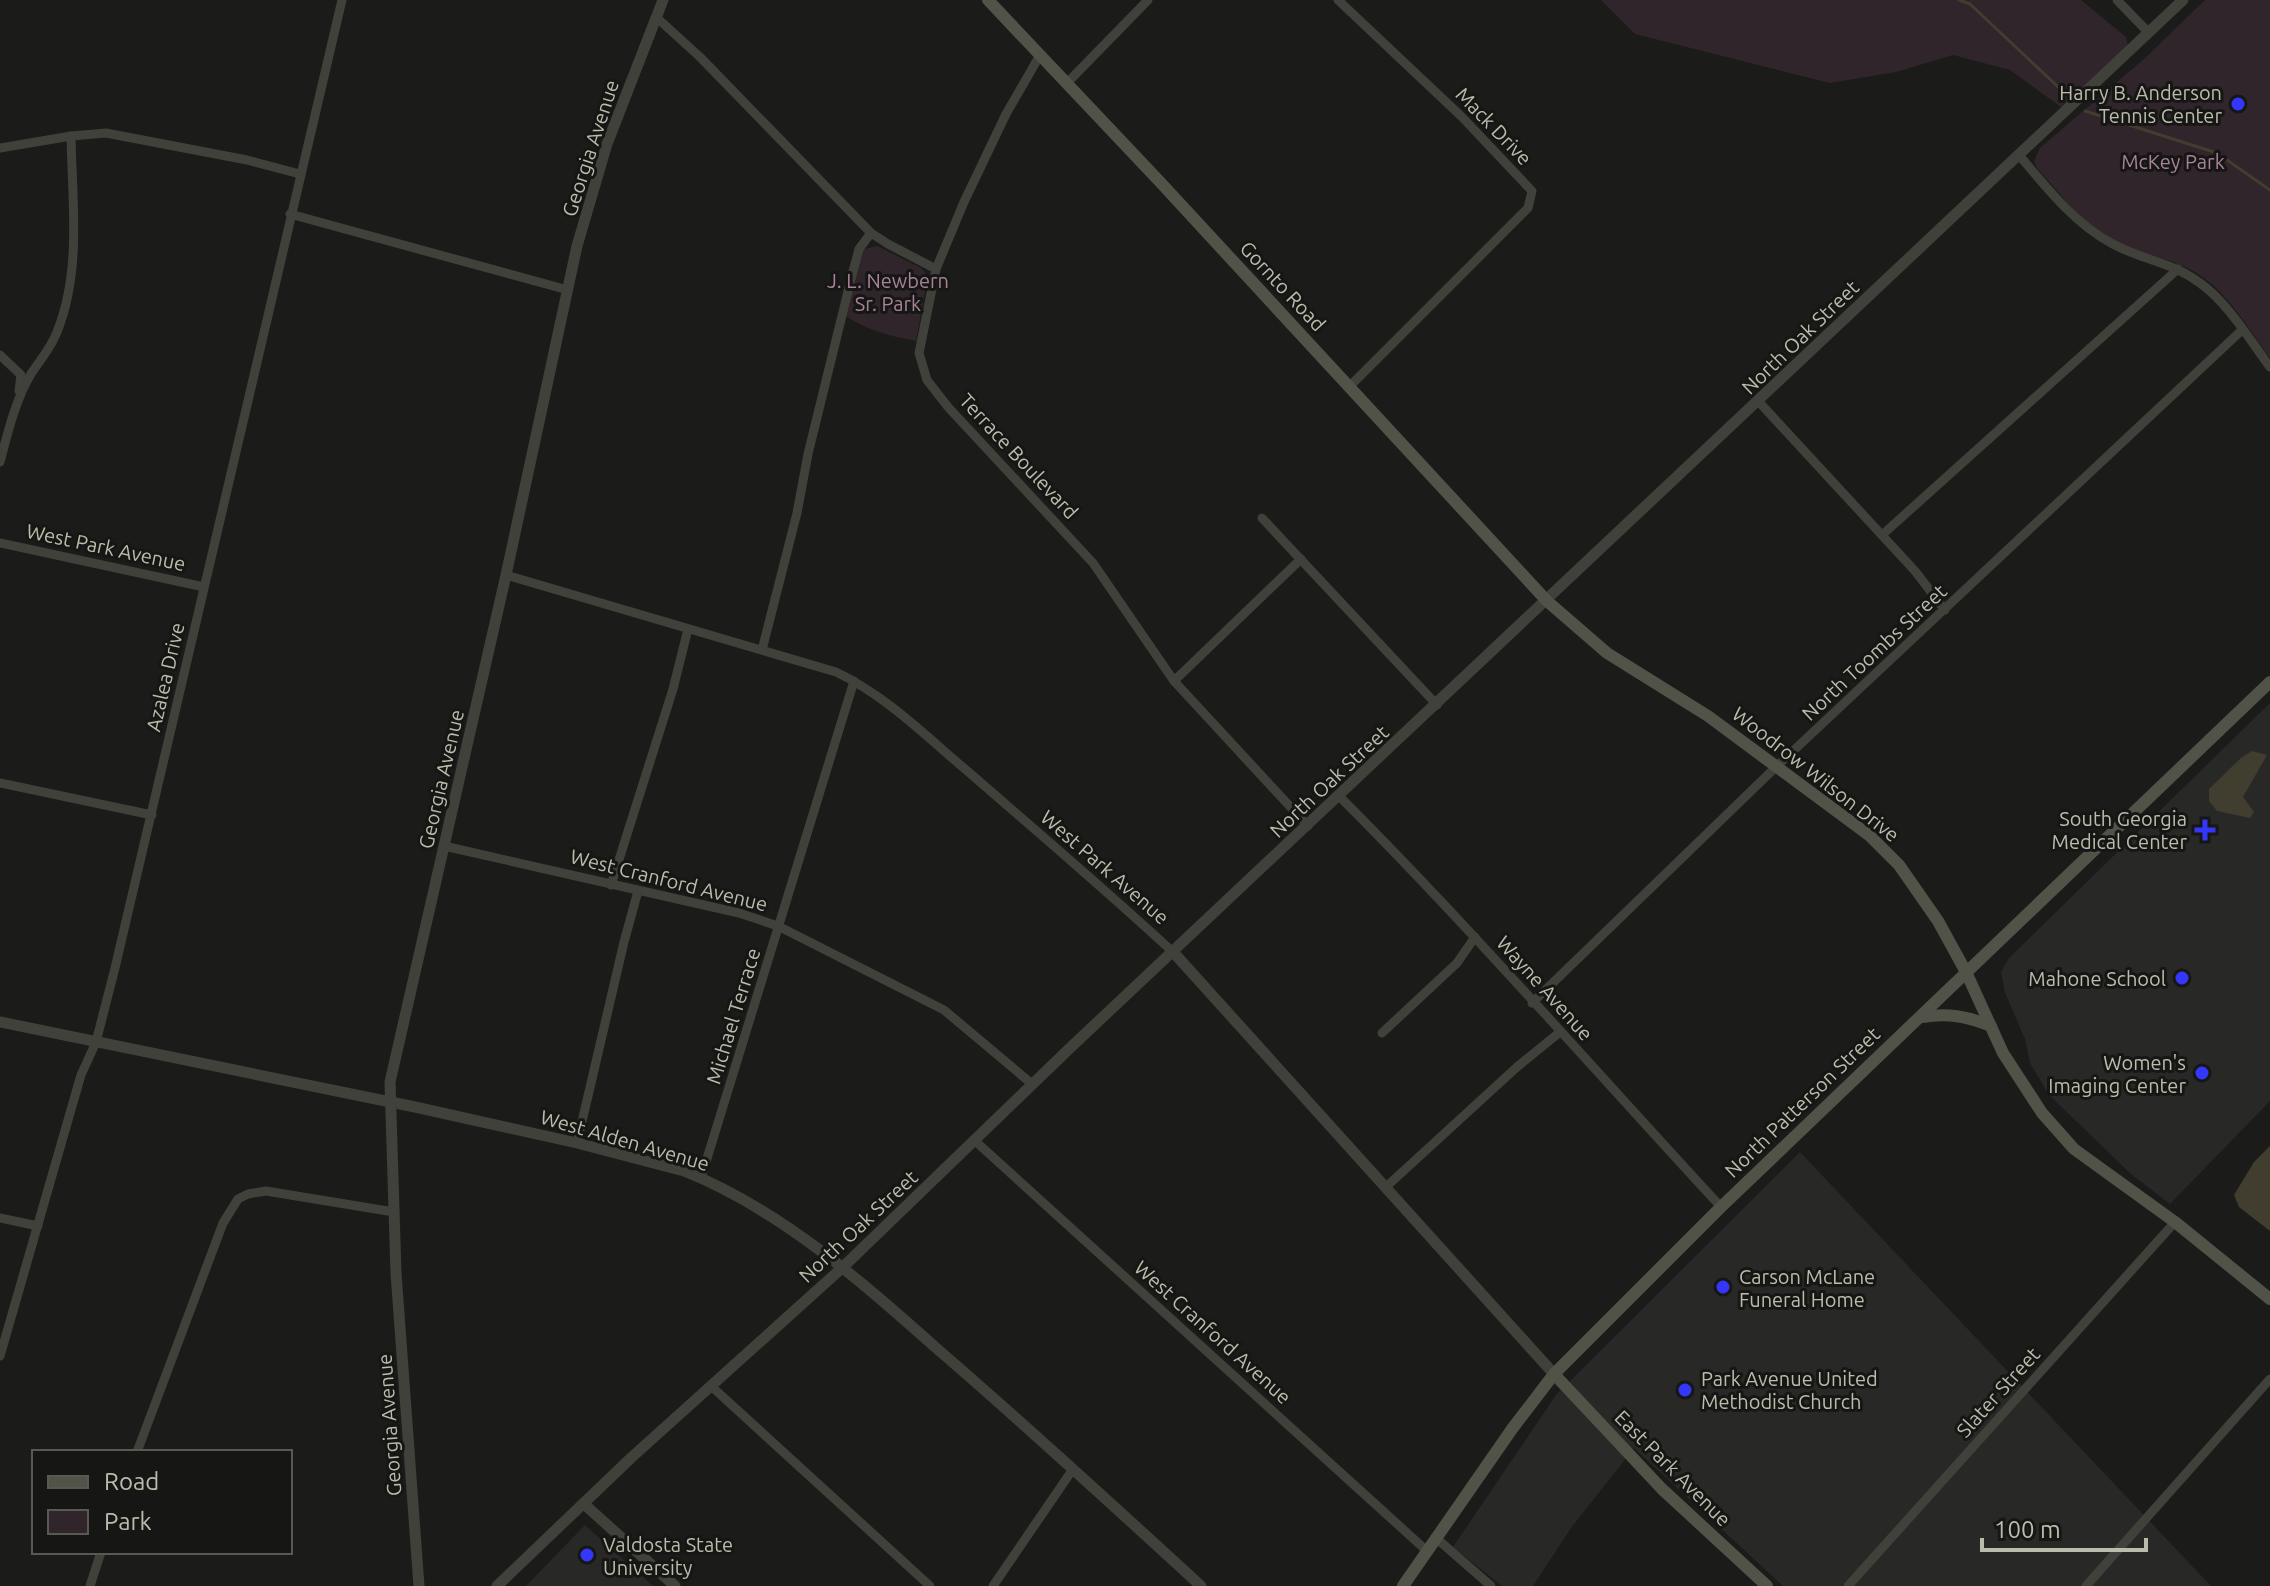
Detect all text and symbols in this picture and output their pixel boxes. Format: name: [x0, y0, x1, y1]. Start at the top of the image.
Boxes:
street label: Georgia Avenue: [557, 77, 623, 219]
place label: Harry B. Anderson Tennis Center: [2059, 81, 2222, 127]
street label: Mack Drive: [1451, 82, 1537, 170]
marker: Harry B. Anderson Tennis Center: [2229, 95, 2247, 113]
park label: McKey Park: [2121, 150, 2225, 173]
street label: Gornto Road: [1236, 236, 1330, 336]
park label: J. L. Newbern Sr. Park: [827, 269, 949, 315]
street label: North Oak Street: [1737, 275, 1863, 399]
street label: Terrace Boulevard: [955, 389, 1083, 523]
street label: West Park Avenue: [24, 519, 188, 575]
street label: North Toombs Street: [1797, 579, 1951, 725]
street label: Azalea Drive: [141, 620, 189, 734]
street label: Woodrow Wilson Drive: [1728, 702, 1904, 846]
street label: Georgia Avenue: [414, 707, 468, 851]
street label: North Oak Street: [1265, 720, 1393, 842]
street label: West Park Avenue: [1036, 805, 1174, 929]
place label: South Georgia Medical Center: [2052, 807, 2187, 853]
marker: South Georgia Medical Center: [2194, 819, 2216, 841]
street label: West Cranford Avenue: [568, 844, 770, 916]
street label: Wayne Avenue: [1492, 931, 1598, 1045]
street label: Michael Terrace: [701, 945, 765, 1087]
place label: Mahone School: [2028, 967, 2166, 990]
marker: Mahone School: [2173, 969, 2191, 987]
street label: North Patterson Street: [1720, 1022, 1884, 1182]
place label: Women's Imaging Center: [2048, 1051, 2186, 1097]
marker: Women's Imaging Center: [2193, 1064, 2211, 1082]
street label: West Alden Avenue: [538, 1105, 712, 1175]
street label: North Oak Street: [794, 1165, 922, 1287]
street label: West Cranford Avenue: [1130, 1256, 1296, 1408]
place label: Carson McLane Funeral Home: [1739, 1265, 1875, 1311]
marker: Carson McLane Funeral Home: [1714, 1278, 1732, 1296]
street label: Slater Street: [1952, 1342, 2044, 1442]
street label: Georgia Avenue: [373, 1353, 405, 1497]
place label: Park Avenue United Methodist Church: [1701, 1367, 1878, 1413]
marker: Park Avenue United Methodist Church: [1676, 1381, 1694, 1399]
street label: East Park Avenue: [1610, 1405, 1736, 1531]
legend: [32, 1450, 292, 1554]
text: Road: [104, 1468, 159, 1495]
scale bar: [1982, 1502, 2146, 1552]
text: Park: [104, 1508, 152, 1535]
text: 100 m: [1994, 1516, 2061, 1543]
place label: Valdosta State University: [603, 1533, 733, 1579]
marker: Valdosta State University: [578, 1546, 596, 1564]

